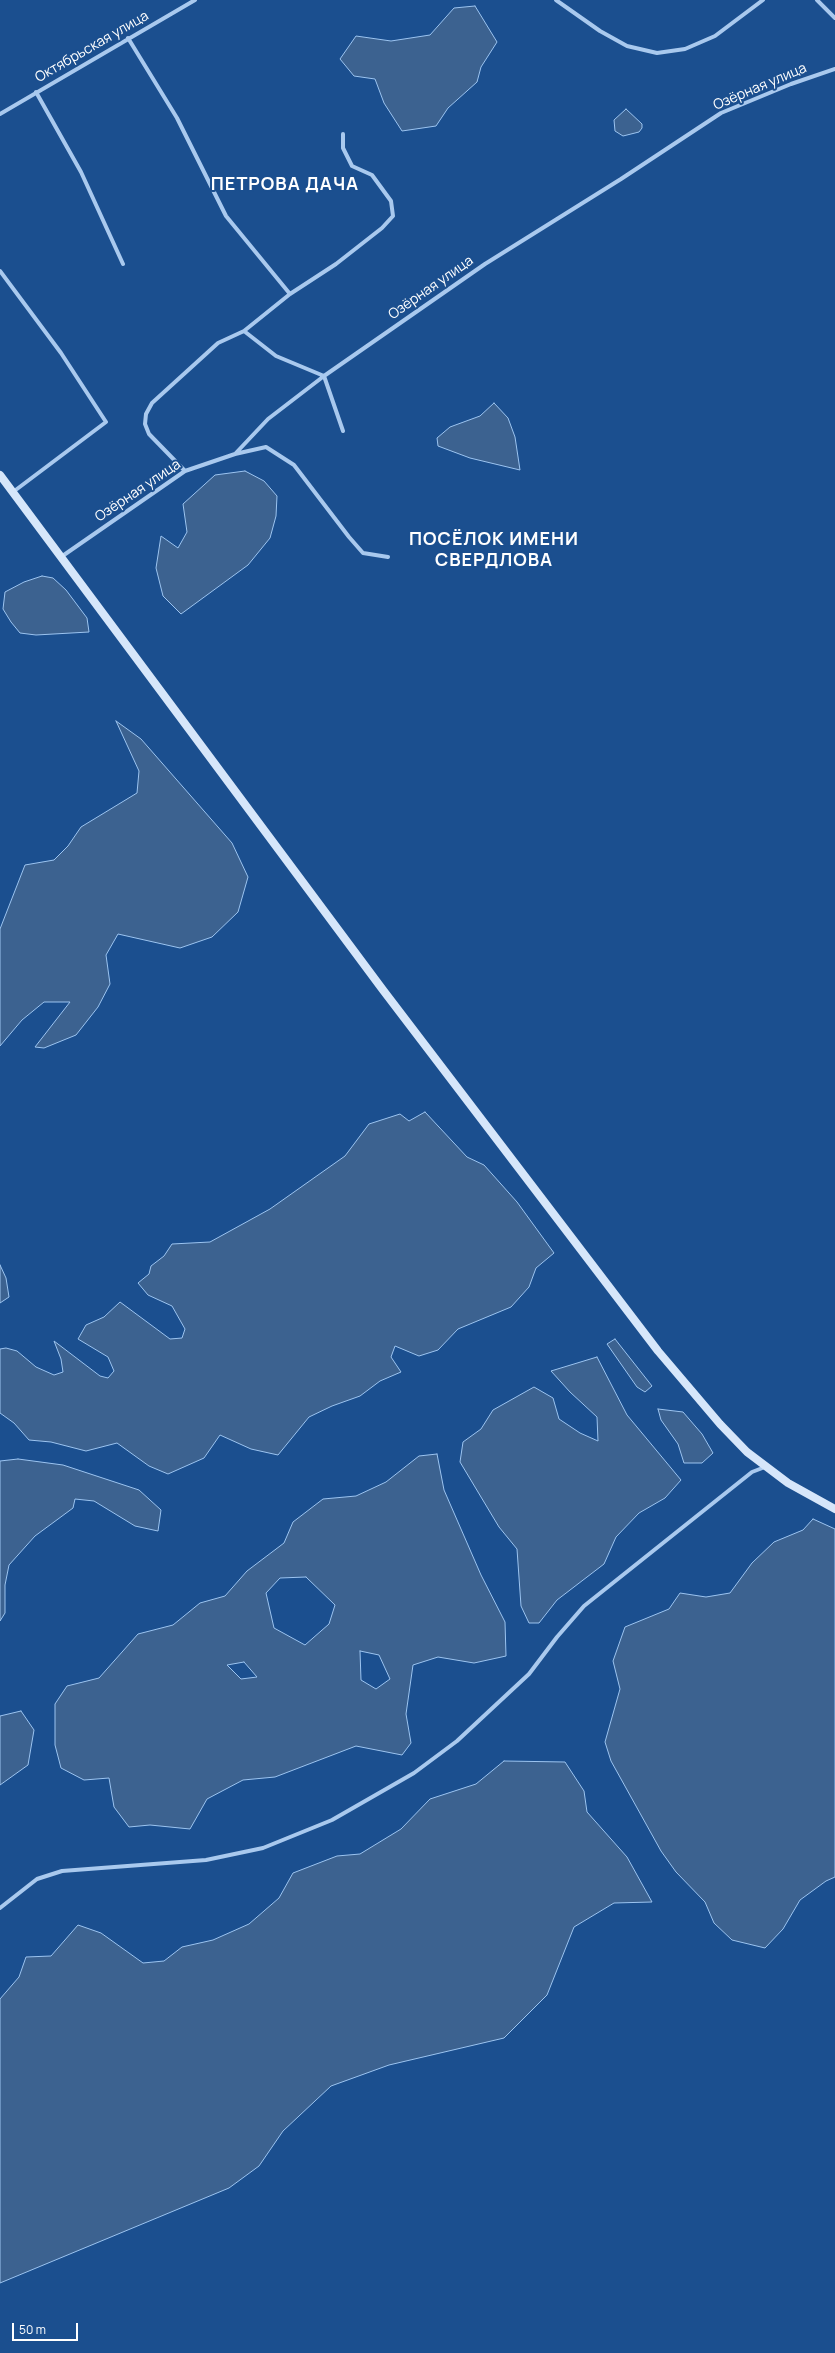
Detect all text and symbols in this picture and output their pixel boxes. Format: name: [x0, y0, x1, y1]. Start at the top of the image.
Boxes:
street label: Октябрьская улица: [32, 8, 152, 86]
street label: Озёрная улица: [711, 60, 809, 114]
district label: ПЕТРОВА ДАЧА: [211, 174, 359, 196]
street label: Озёрная улица: [385, 253, 477, 323]
street label: Озёрная улица: [92, 456, 184, 526]
district label: ПОСЁЛОК ИМЕНИ СВЕРДЛОВА: [409, 529, 579, 572]
scale bar: [14, 2315, 80, 2341]
text: 50 m: [19, 2321, 46, 2338]

